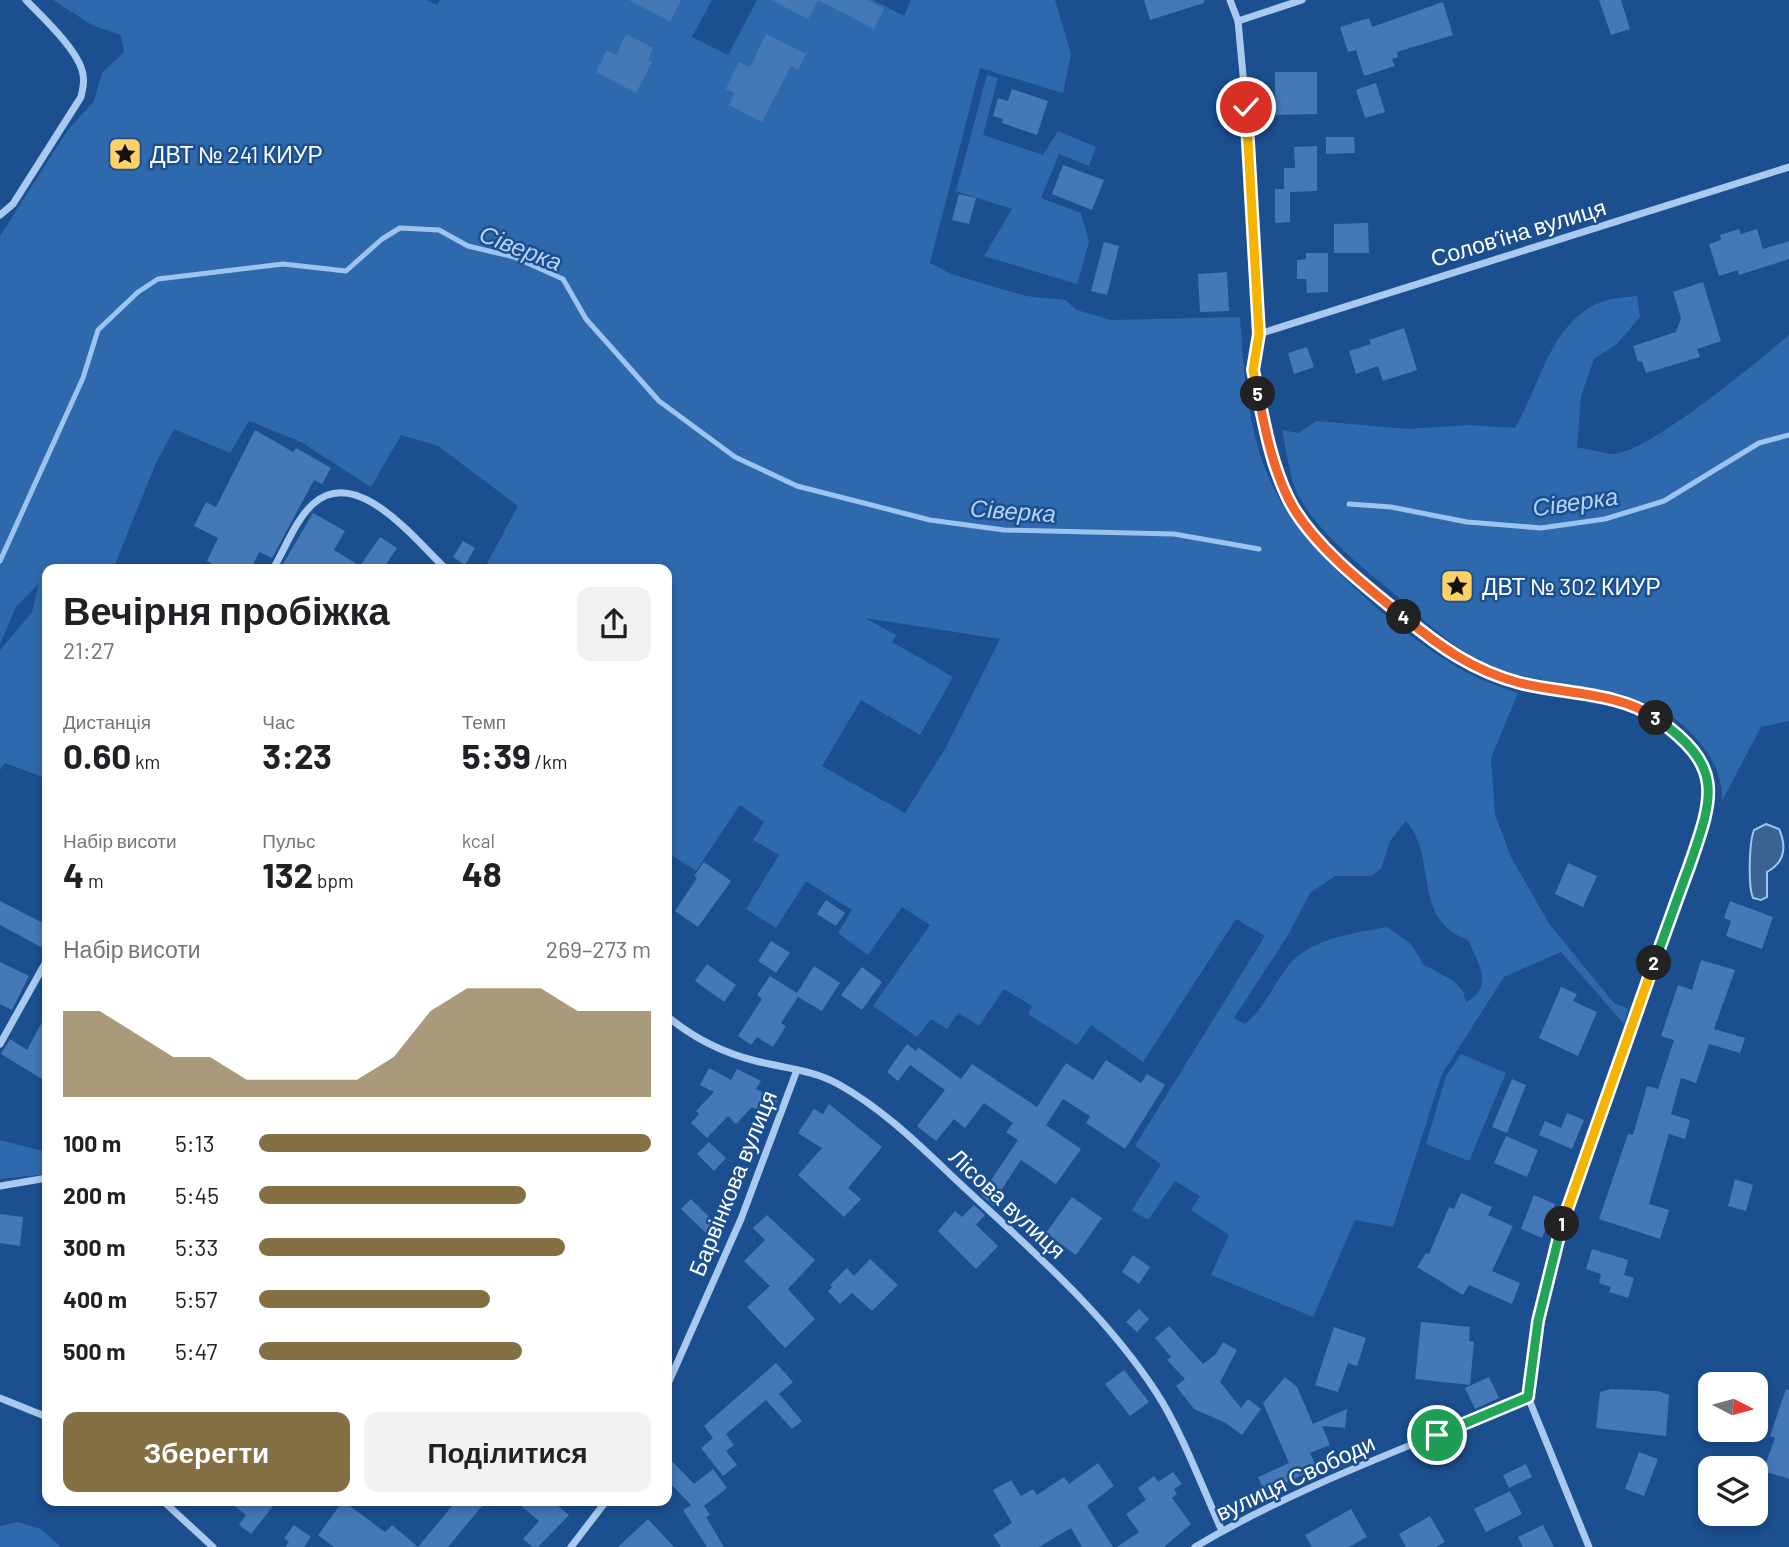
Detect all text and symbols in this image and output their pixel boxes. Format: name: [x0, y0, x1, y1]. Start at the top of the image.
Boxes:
pin: [1216, 77, 1276, 137]
icon: check: [1227, 88, 1265, 126]
place icon: ДВТ № 241 КИУР: [106, 135, 144, 173]
place label: ДВТ № 241 КИУР: [150, 140, 323, 168]
street label: Соловʼїна вулиця: [1427, 192, 1609, 272]
water label: Сіверка: [476, 218, 566, 276]
pin: 5: [1240, 376, 1276, 412]
text: 5: [1252, 382, 1263, 405]
water label: Сіверка: [1530, 481, 1620, 521]
water label: Сіверка: [969, 493, 1057, 527]
place icon: ДВТ № 302 КИУР: [1438, 567, 1476, 605]
place label: ДВТ № 302 КИУР: [1482, 572, 1661, 600]
text: Вечірня пробіжка: [63, 587, 390, 633]
button: share: [577, 587, 651, 661]
pin: 4: [1386, 600, 1422, 634]
text: 4: [1398, 605, 1409, 628]
text: 21:27: [63, 636, 114, 664]
pin: 3: [1638, 700, 1674, 736]
text: 3: [1650, 706, 1661, 729]
text: Дистанція: [63, 710, 151, 733]
text: Час: [262, 710, 295, 733]
text: Темп: [462, 710, 506, 733]
text: 0.60: [63, 734, 131, 776]
text: 3:23: [262, 734, 332, 776]
text: 5:39: [462, 734, 531, 776]
text: km: [131, 750, 160, 773]
text: /km: [531, 750, 567, 773]
text: Набір висоти: [63, 829, 177, 852]
text: Пульс: [262, 829, 316, 852]
text: kcal: [462, 829, 495, 852]
text: 48: [462, 852, 502, 894]
text: 4: [63, 853, 84, 895]
text: 132: [262, 853, 313, 895]
text: m: [84, 869, 104, 892]
text: bpm: [313, 869, 354, 892]
text: Набір висоти: [63, 935, 201, 963]
text: 269–273 m: [546, 935, 651, 963]
pin: 2: [1636, 946, 1672, 981]
text: 2: [1648, 951, 1659, 974]
street label: Барвінкова вулиця: [682, 1086, 782, 1280]
text: 100 m: [63, 1129, 121, 1157]
text: 5:13: [175, 1129, 215, 1157]
street label: Лісова вулиця: [944, 1142, 1072, 1264]
text: 200 m: [63, 1181, 126, 1209]
text: 5:45: [175, 1181, 219, 1209]
pin: 1: [1544, 1206, 1580, 1242]
text: 1: [1558, 1212, 1565, 1235]
text: 300 m: [63, 1233, 125, 1261]
text: 5:33: [175, 1233, 218, 1261]
text: 400 m: [63, 1285, 127, 1313]
text: 5:57: [175, 1285, 217, 1313]
text: 500 m: [63, 1337, 125, 1365]
text: 5:47: [175, 1337, 217, 1365]
north arrow: [1698, 1372, 1768, 1442]
map controls: [1698, 1372, 1768, 1526]
pin: [1407, 1405, 1467, 1465]
button: Зберегти: [63, 1412, 350, 1492]
button: Поділитися: [364, 1412, 651, 1492]
icon: arrive: [1418, 1416, 1456, 1454]
street label: вулиця Свободи: [1211, 1428, 1379, 1526]
button: layers: [1698, 1456, 1768, 1526]

